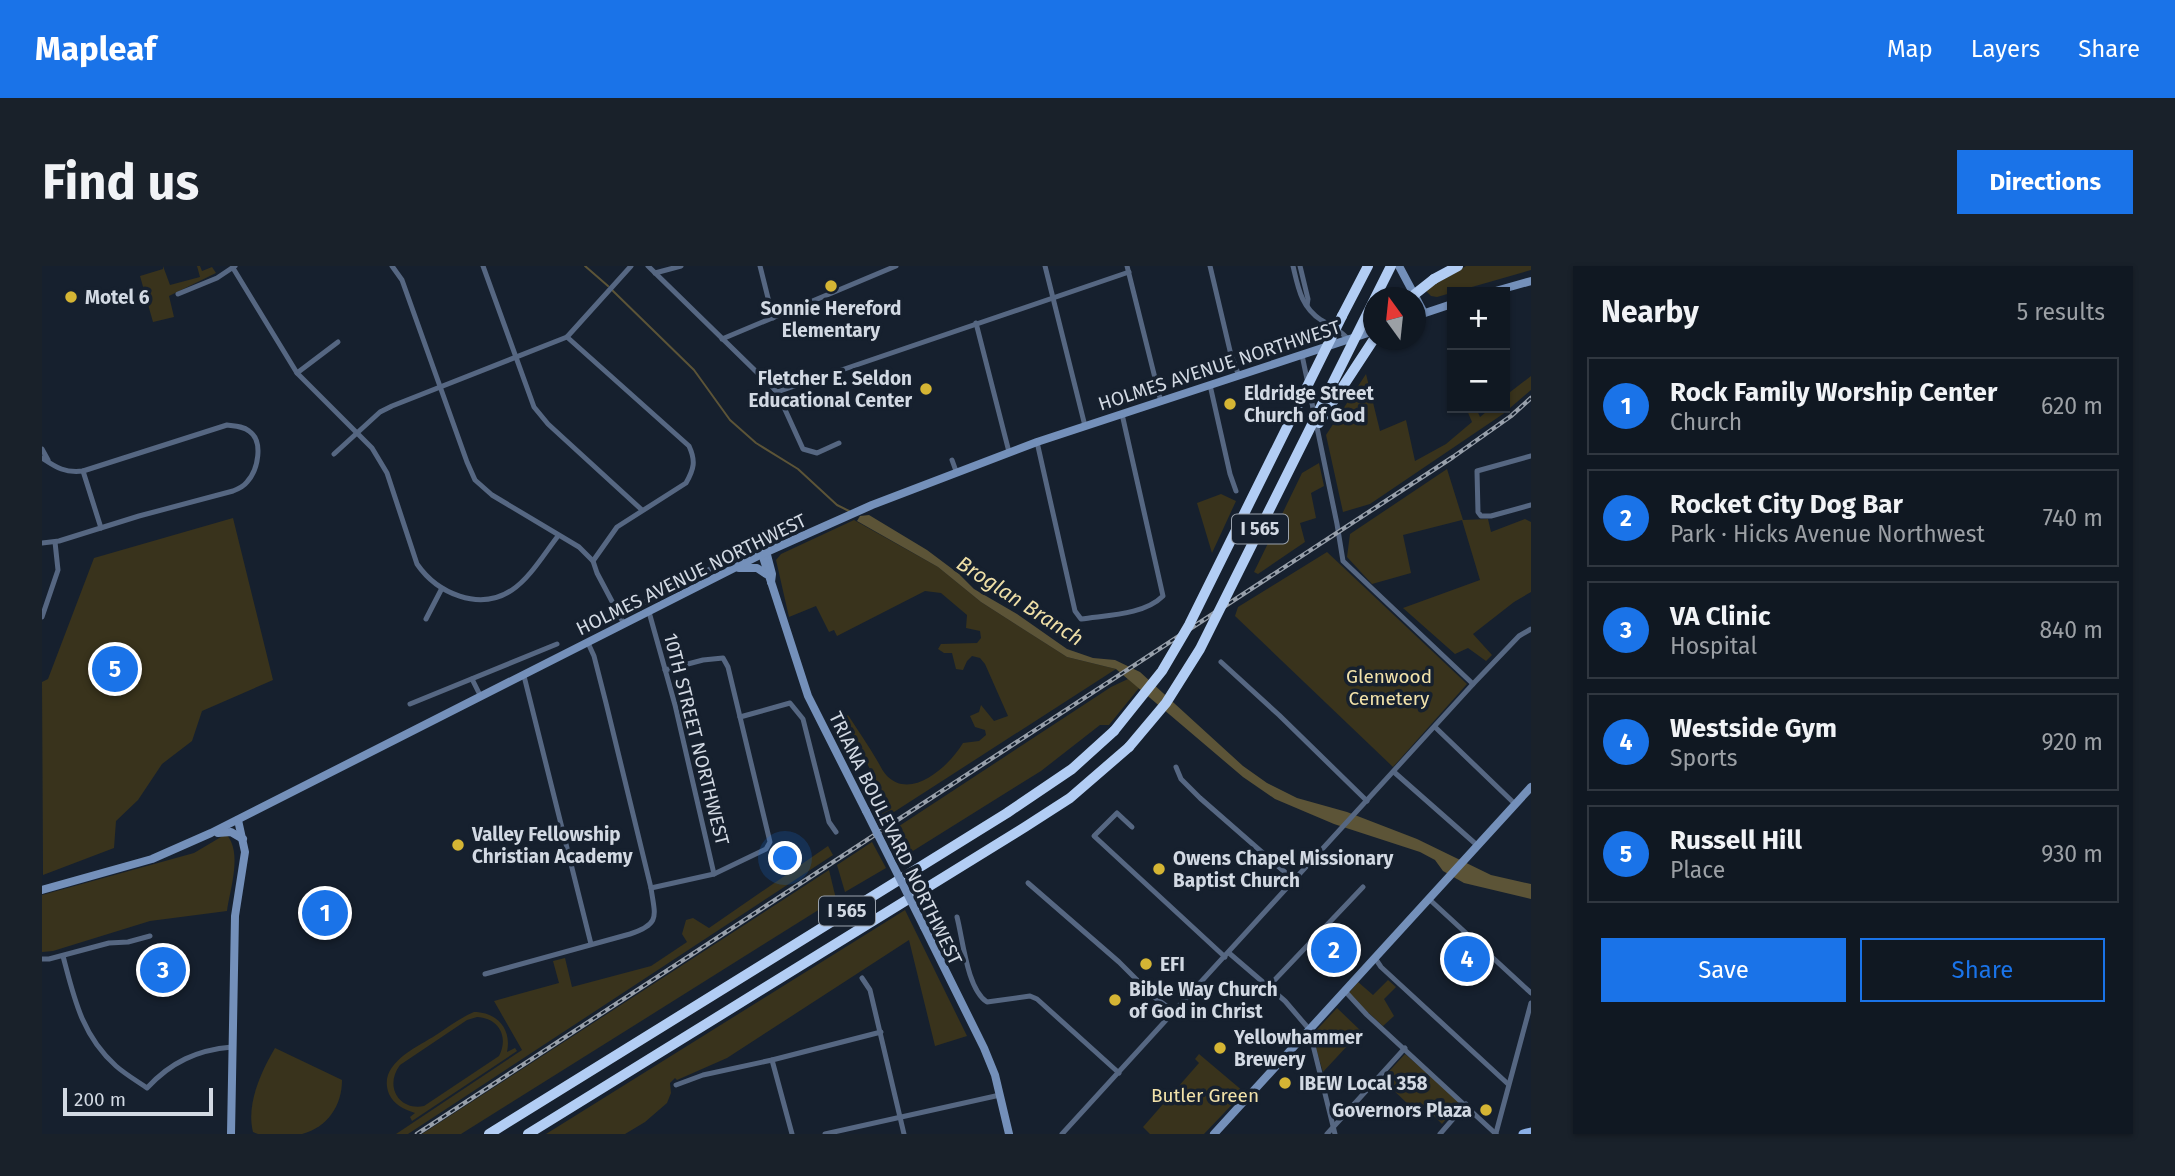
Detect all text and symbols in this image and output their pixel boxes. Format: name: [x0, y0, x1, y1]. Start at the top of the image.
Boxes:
text: Mapleaf: [35, 29, 156, 69]
text: Map: [1887, 35, 1933, 63]
text: Layers: [1971, 35, 2040, 63]
text: Share: [2078, 35, 2140, 63]
button: Directions: [1957, 150, 2133, 214]
text: Find us: [42, 153, 199, 212]
marker: Sonnie Hereford Elementary: [823, 278, 839, 294]
place label: Motel 6: [85, 286, 150, 309]
north arrow: [1363, 287, 1426, 350]
map controls: [1447, 287, 1510, 413]
button: +: [1447, 287, 1510, 350]
marker: Motel 6: [63, 289, 79, 305]
text: Nearby: [1601, 294, 1699, 330]
place label: Sonnie Hereford Elementary: [760, 297, 902, 342]
text: 5 results: [2017, 298, 2105, 326]
street label: HOLMES AVENUE NORTHWEST: [1095, 315, 1343, 416]
button: −: [1447, 350, 1510, 413]
place label: Fletcher E. Seldon Educational Center: [749, 367, 912, 412]
text: Rock Family Worship Center: [1670, 377, 1997, 408]
marker: Fletcher E. Seldon Educational Center: [918, 381, 934, 397]
place label: Eldridge Street Church of God: [1244, 382, 1374, 427]
text: 1: [1621, 392, 1631, 420]
text: 620 m: [2041, 392, 2103, 420]
marker: Eldridge Street Church of God: [1222, 396, 1238, 412]
text: Church: [1670, 408, 1742, 436]
text: Rocket City Dog Bar: [1670, 489, 1903, 520]
text: 2: [1620, 504, 1632, 532]
text: 740 m: [2043, 504, 2103, 532]
street label: HOLMES AVENUE NORTHWEST: [572, 509, 810, 640]
road number: I 565: [1232, 514, 1288, 544]
text: Park · Hicks Avenue Northwest: [1670, 520, 1985, 548]
water label: Broglan Branch: [952, 550, 1088, 652]
text: VA Clinic: [1670, 601, 1770, 632]
text: 3: [1620, 616, 1632, 644]
text: 840 m: [2039, 616, 2103, 644]
street label: 10TH STREET NORTHWEST: [659, 631, 734, 848]
text: Hospital: [1670, 632, 1757, 660]
pin: 5: [92, 643, 138, 695]
park label: Glenwood Cemetery: [1346, 665, 1432, 710]
street label: TRIANA BOULEVARD NORTHWEST: [824, 708, 967, 969]
text: Westside Gym: [1670, 713, 1837, 744]
text: 4: [1620, 728, 1633, 756]
text: 920 m: [2041, 728, 2103, 756]
text: Sports: [1670, 744, 1738, 772]
place label: Valley Fellowship Christian Academy: [471, 823, 633, 868]
text: Russell Hill: [1670, 825, 1802, 856]
marker: Valley Fellowship Christian Academy: [450, 837, 466, 853]
text: 5: [1620, 840, 1632, 868]
text: 930 m: [2041, 840, 2103, 868]
your location: [768, 841, 802, 875]
place label: Owens Chapel Missionary Baptist Church: [1173, 847, 1394, 892]
text: Place: [1670, 856, 1725, 884]
marker: Owens Chapel Missionary Baptist Church: [1151, 861, 1167, 877]
pin: 1: [302, 887, 348, 939]
road number: I 565: [819, 896, 875, 926]
pin: 2: [1311, 924, 1357, 976]
pin: 4: [1444, 933, 1490, 985]
button: Save: [1601, 938, 1846, 1002]
button: Share: [1860, 938, 2105, 1002]
pin: 3: [140, 944, 186, 996]
place label: EFI: [1160, 953, 1185, 976]
marker: EFI: [1138, 956, 1154, 972]
place label: Bible Way Church of God in Christ: [1129, 978, 1278, 1023]
marker: Bible Way Church of God in Christ: [1107, 992, 1123, 1008]
place label: Yellowhammer Brewery: [1233, 1026, 1363, 1071]
marker: Yellowhammer Brewery: [1212, 1040, 1228, 1056]
place label: IBEW Local 358: [1299, 1072, 1428, 1095]
marker: IBEW Local 358: [1277, 1075, 1293, 1091]
park label: Butler Green: [1151, 1084, 1259, 1107]
scale bar: [63, 1085, 214, 1117]
text: 200 m: [74, 1088, 126, 1111]
place label: Governors Plaza: [1332, 1099, 1472, 1122]
marker: Governors Plaza: [1478, 1102, 1494, 1118]

